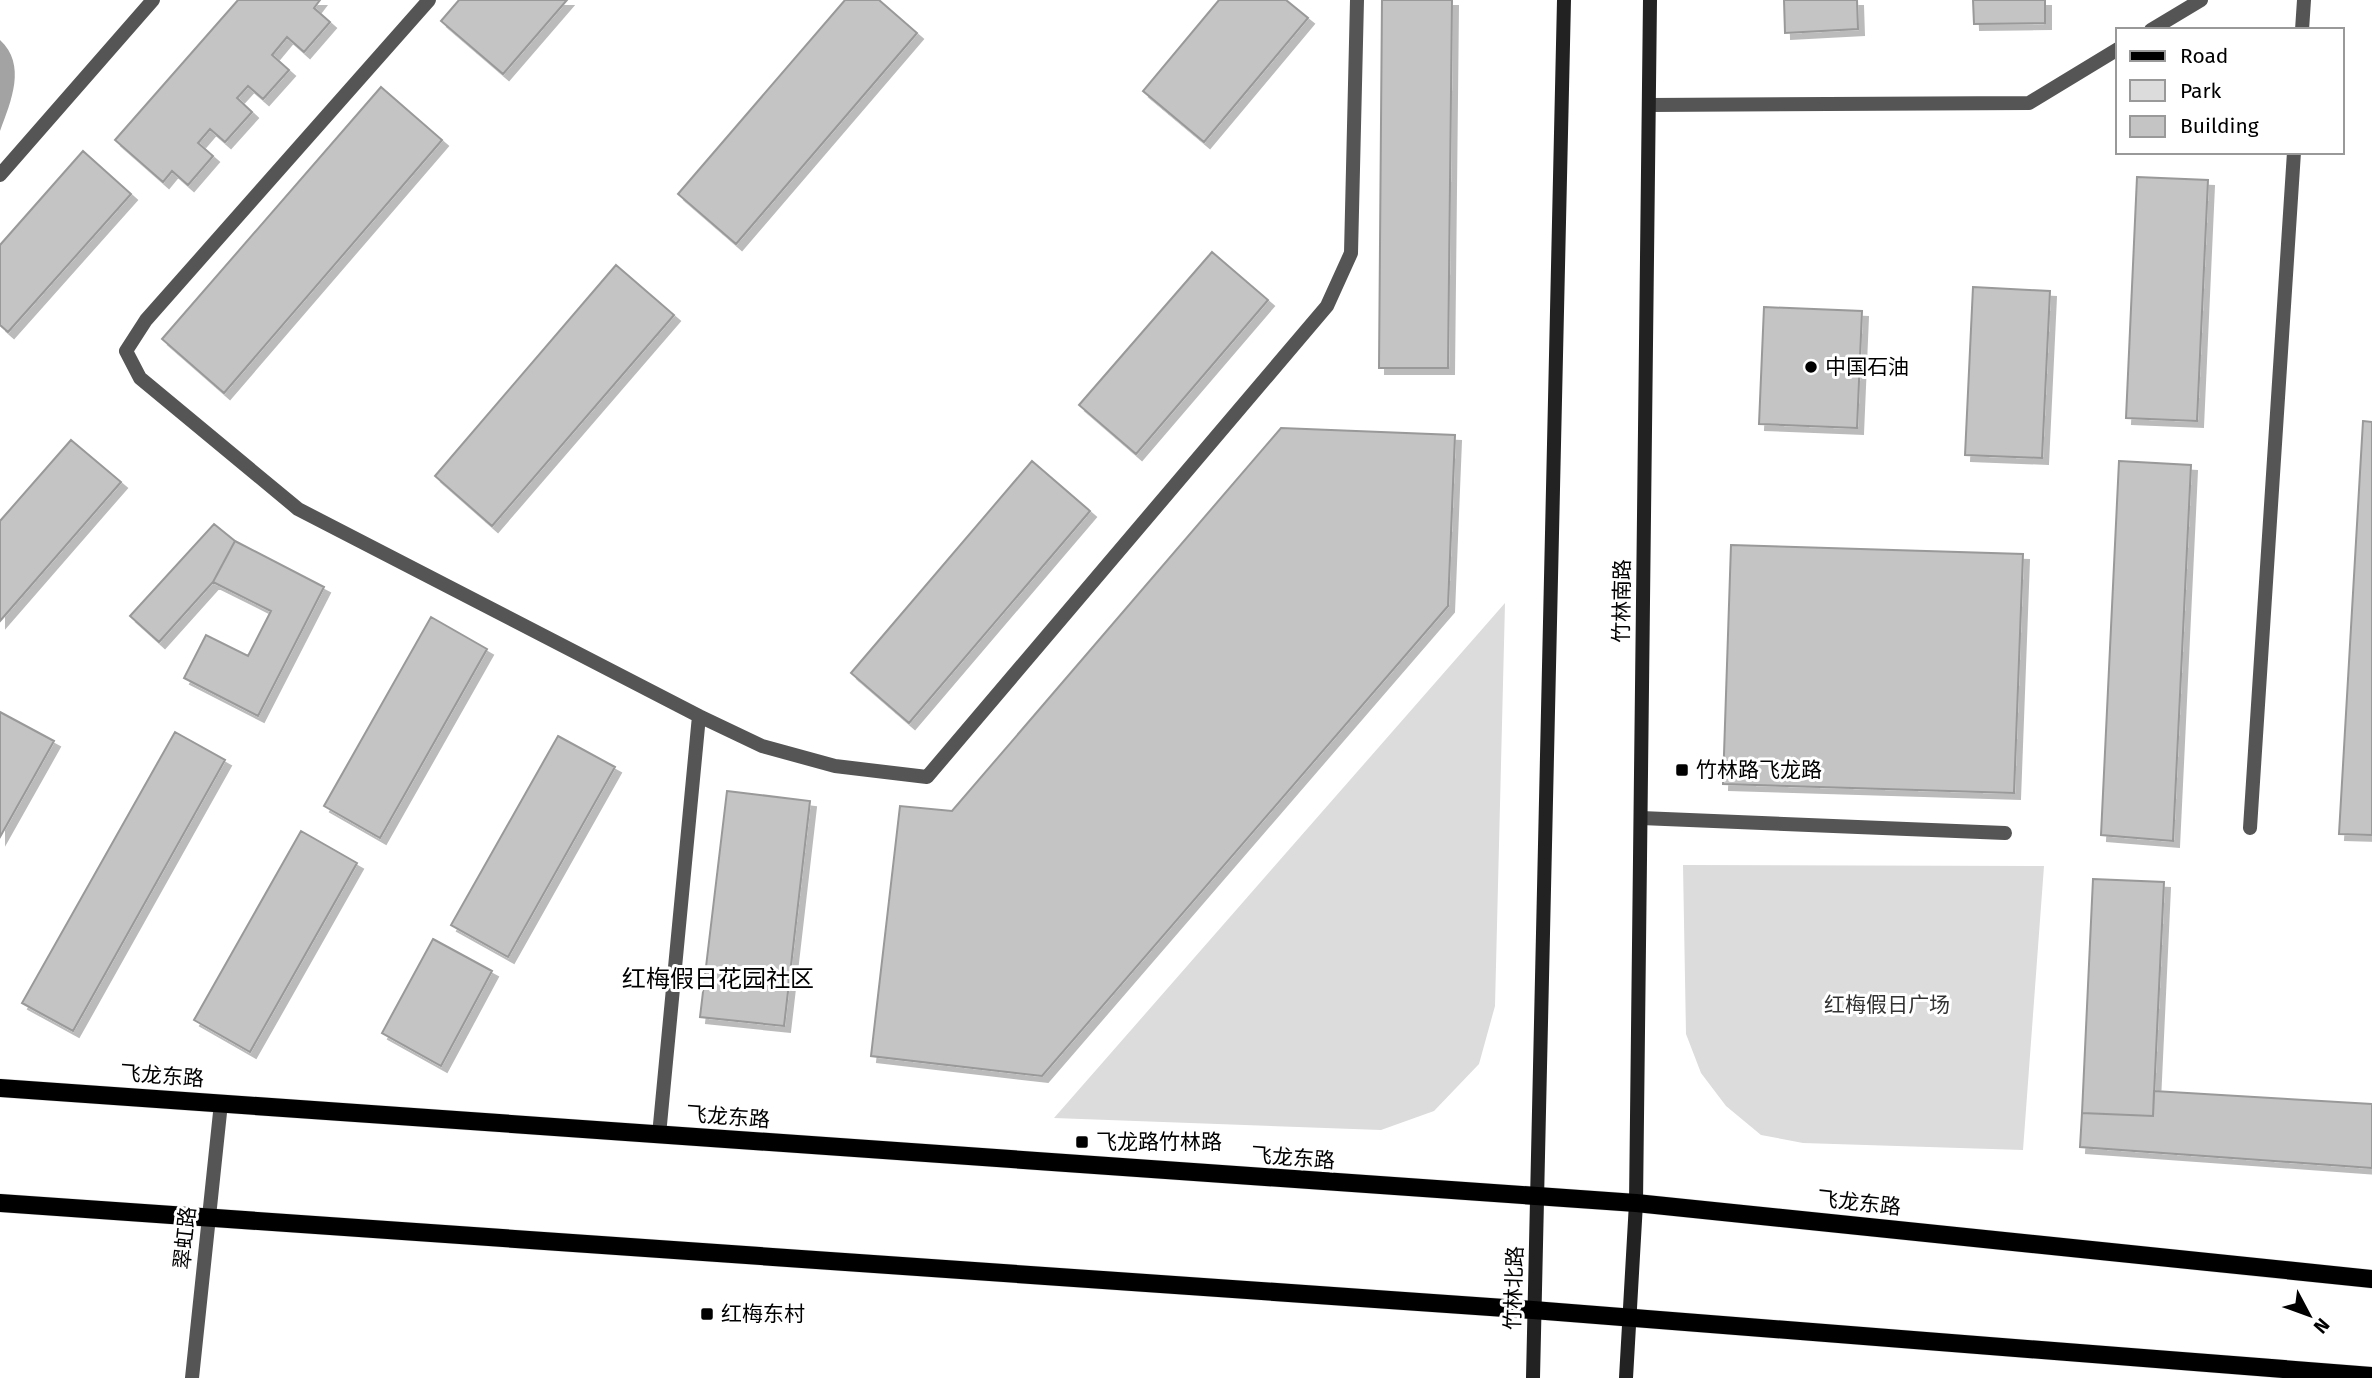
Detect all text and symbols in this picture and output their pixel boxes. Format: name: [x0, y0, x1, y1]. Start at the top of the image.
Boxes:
legend: [2116, 28, 2344, 154]
text: Road: [2180, 43, 2228, 69]
text: Park: [2180, 78, 2222, 104]
text: Building: [2180, 113, 2259, 139]
place label: 中国石油: [1825, 354, 1909, 380]
marker: 中国石油: [1803, 359, 1819, 375]
street label: 竹林南路: [1608, 559, 1636, 643]
place label: 竹林路飞龙路: [1696, 757, 1822, 783]
marker: 竹林路飞龙路: [1674, 762, 1690, 778]
district label: 红梅假日花园社区: [622, 965, 814, 993]
park label: 红梅假日广场: [1824, 992, 1950, 1018]
street label: 飞龙东路: [119, 1060, 205, 1092]
street label: 飞龙东路: [685, 1101, 771, 1133]
place label: 飞龙路竹林路: [1096, 1129, 1222, 1155]
marker: 飞龙路竹林路: [1074, 1134, 1090, 1150]
street label: 飞龙东路: [1250, 1142, 1336, 1174]
street label: 飞龙东路: [1816, 1186, 1902, 1220]
street label: 翠虹路: [169, 1205, 201, 1271]
street label: 竹林北路: [1500, 1246, 1528, 1330]
north arrow: [2274, 1280, 2344, 1350]
place label: 红梅东村: [721, 1301, 805, 1327]
marker: 红梅东村: [699, 1306, 715, 1322]
text: N: [2309, 1314, 2334, 1338]

